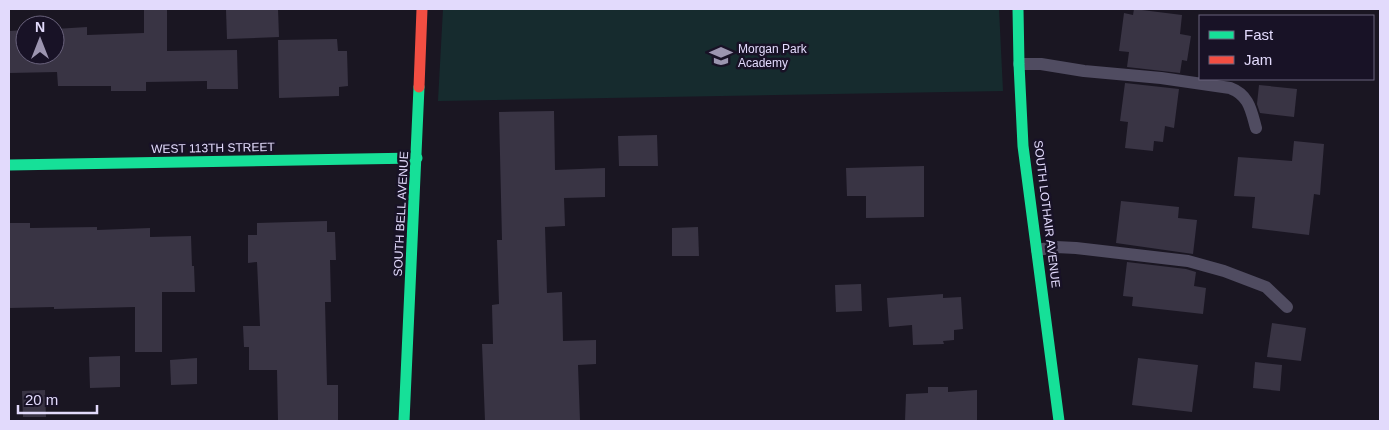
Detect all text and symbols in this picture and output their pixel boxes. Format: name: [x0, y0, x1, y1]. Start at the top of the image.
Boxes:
north arrow: [15, 15, 65, 65]
legend: [1199, 15, 1374, 80]
text: N: [35, 19, 45, 35]
text: Fast: [1244, 26, 1274, 43]
place label: Morgan Park Academy: [738, 42, 808, 70]
school or university icon: Morgan Park Academy: [708, 43, 734, 69]
text: Jam: [1244, 51, 1272, 68]
street label: SOUTH LOTHAIR AVENUE: [1031, 139, 1063, 289]
street label: WEST 113TH STREET: [151, 140, 276, 156]
street label: SOUTH BELL AVENUE: [391, 151, 411, 277]
scale bar: [18, 382, 96, 414]
text: 20 m: [25, 391, 58, 408]

